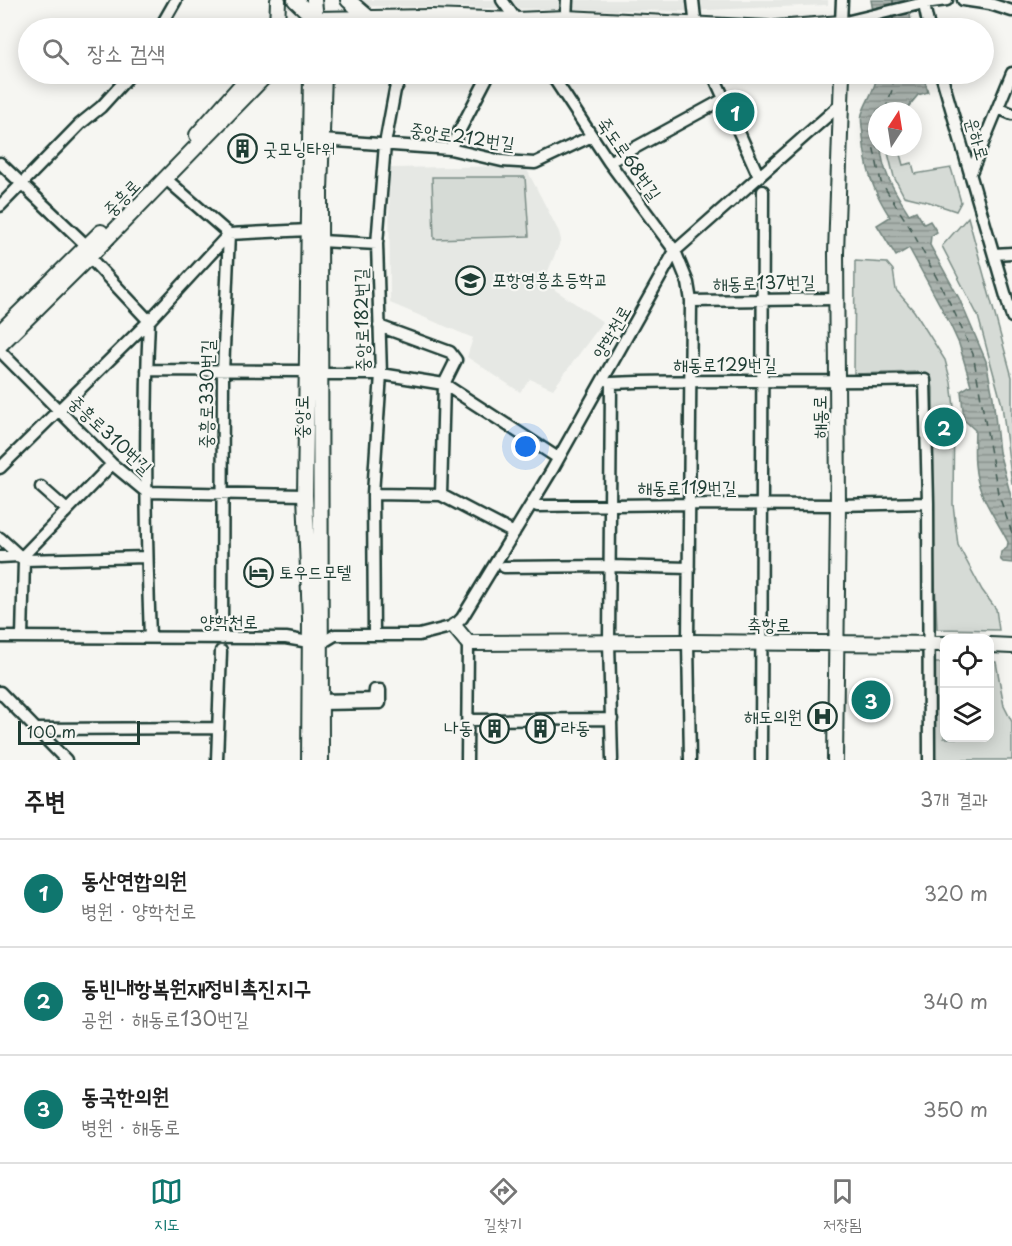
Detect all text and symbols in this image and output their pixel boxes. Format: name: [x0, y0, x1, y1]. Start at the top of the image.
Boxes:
search box: [18, 18, 994, 84]
icon: search: [39, 35, 72, 68]
text: 장소 검색: [87, 35, 165, 68]
pin: 1: [716, 90, 754, 134]
north arrow: [868, 102, 922, 156]
street label: 죽도로68번길: [592, 111, 669, 206]
street label: 운하로: [959, 114, 997, 163]
street label: 중앙로212번길: [408, 115, 517, 156]
building icon: 굿모닝타워: [226, 133, 258, 165]
place label: 굿모닝타워: [263, 134, 335, 161]
street label: 중흥로: [96, 172, 146, 222]
school or university icon: 포항영흥초등학교: [455, 264, 487, 296]
place label: 포항영흥초등학교: [492, 265, 608, 292]
street label: 중앙로182번길: [346, 267, 375, 372]
street label: 해동로137번길: [713, 267, 816, 296]
street label: 양학천로: [585, 299, 637, 363]
street label: 중흥로330번길: [191, 339, 220, 449]
street label: 해동로129번길: [673, 350, 777, 377]
street label: 중흥로310번길: [63, 388, 159, 480]
street label: 중앙로: [287, 395, 314, 439]
street label: 해동로: [805, 395, 832, 439]
pin: 2: [924, 404, 964, 450]
your location: [511, 432, 540, 461]
street label: 해동로119번길: [637, 473, 737, 500]
hotel icon: 토우드모텔: [242, 556, 274, 588]
place label: 토우드모텔: [279, 557, 351, 584]
street label: 양학천로: [200, 607, 258, 634]
street label: 축항로: [747, 610, 791, 637]
map controls: [940, 634, 994, 742]
button: locate: [940, 634, 994, 688]
pin: 3: [852, 678, 890, 722]
button: layers: [940, 688, 994, 742]
hospital icon: 해도의원: [807, 701, 839, 733]
place label: 해도의원: [744, 702, 802, 729]
building icon: 나동: [478, 712, 510, 744]
building icon: 라동: [524, 712, 556, 744]
place label: 나동: [444, 713, 473, 740]
place label: 라동: [561, 713, 590, 740]
scale bar: [18, 718, 140, 746]
text: 100 m: [27, 719, 76, 743]
text: 주변: [24, 780, 66, 819]
text: 3개 결과: [920, 784, 988, 814]
text: 동산연합의원: [81, 862, 187, 895]
text: 1: [39, 878, 48, 908]
text: 320 m: [924, 878, 988, 908]
text: 병원 · 양학천로: [81, 895, 196, 925]
text: 동빈내항복원재정비촉진지구: [81, 970, 311, 1003]
text: 2: [36, 986, 51, 1016]
text: 340 m: [923, 986, 988, 1016]
text: 공원 · 해동로130번길: [81, 1003, 249, 1033]
text: 동국한의원: [81, 1078, 170, 1111]
text: 3: [37, 1094, 50, 1124]
text: 350 m: [923, 1094, 988, 1124]
text: 병원 · 해동로: [81, 1111, 180, 1141]
tab: 지도: [150, 1175, 183, 1235]
tab: 길찾기: [484, 1175, 522, 1235]
tab: 저장됨: [823, 1175, 862, 1235]

